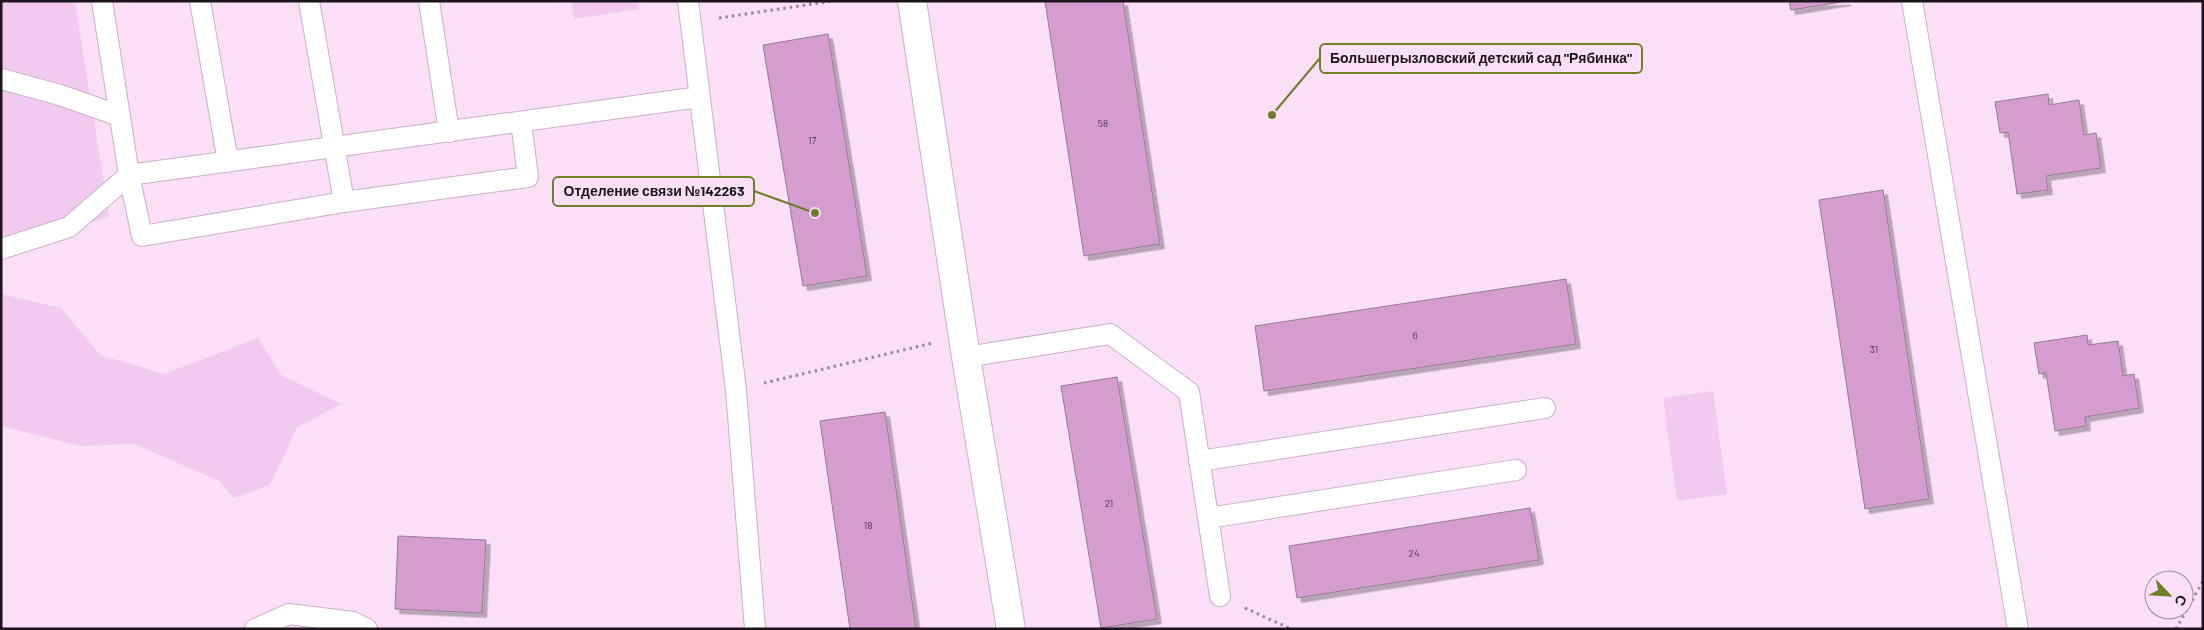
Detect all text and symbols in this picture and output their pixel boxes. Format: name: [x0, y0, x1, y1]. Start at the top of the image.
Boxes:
callout: Большегрызловский детский сад "Рябинка": [1320, 44, 1642, 73]
text: Большегрызловский детский сад "Рябинка": [1330, 49, 1632, 66]
house number: 58: [1098, 117, 1108, 129]
house number: 17: [808, 134, 816, 146]
callout: Отделение связи №142263: [553, 177, 754, 206]
text: Отделение связи №142263: [564, 182, 744, 199]
house number: 6: [1412, 329, 1418, 341]
house number: 31: [1870, 343, 1878, 355]
house number: 21: [1105, 497, 1113, 509]
house number: 18: [864, 519, 872, 531]
house number: 24: [1409, 547, 1419, 559]
north arrow: [2144, 570, 2194, 620]
text: С: [2171, 593, 2191, 609]

